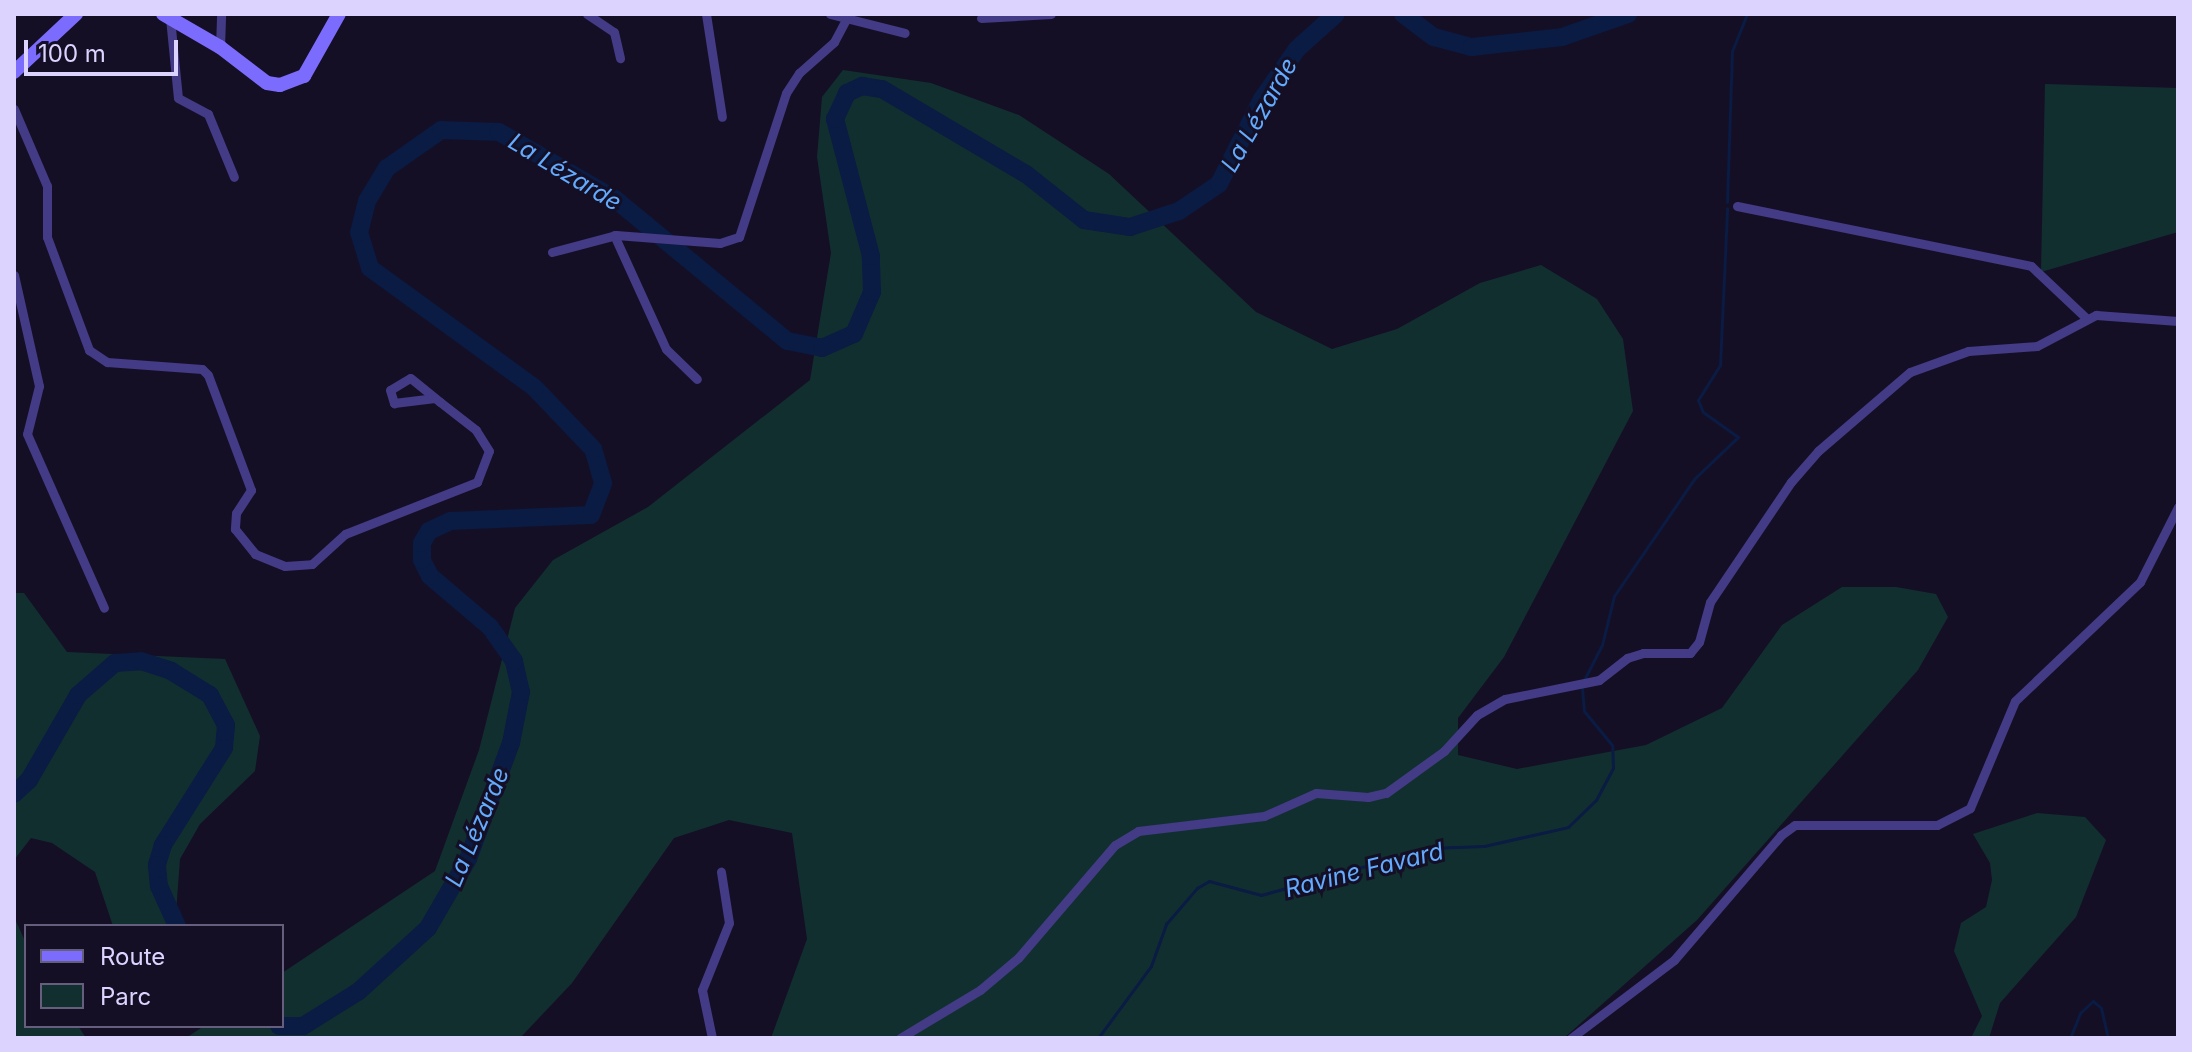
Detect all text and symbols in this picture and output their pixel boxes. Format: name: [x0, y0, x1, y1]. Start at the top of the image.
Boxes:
scale bar: [28, 24, 182, 74]
text: 100 m: [38, 39, 106, 68]
water label: La Lézarde: [1215, 53, 1303, 177]
water label: La Lézarde: [503, 127, 627, 217]
water label: La Lézarde: [439, 763, 515, 891]
water label: Ravine Favard: [1282, 836, 1446, 904]
legend: [24, 924, 284, 1028]
text: Route: [100, 942, 165, 971]
text: Parc: [100, 982, 151, 1011]

